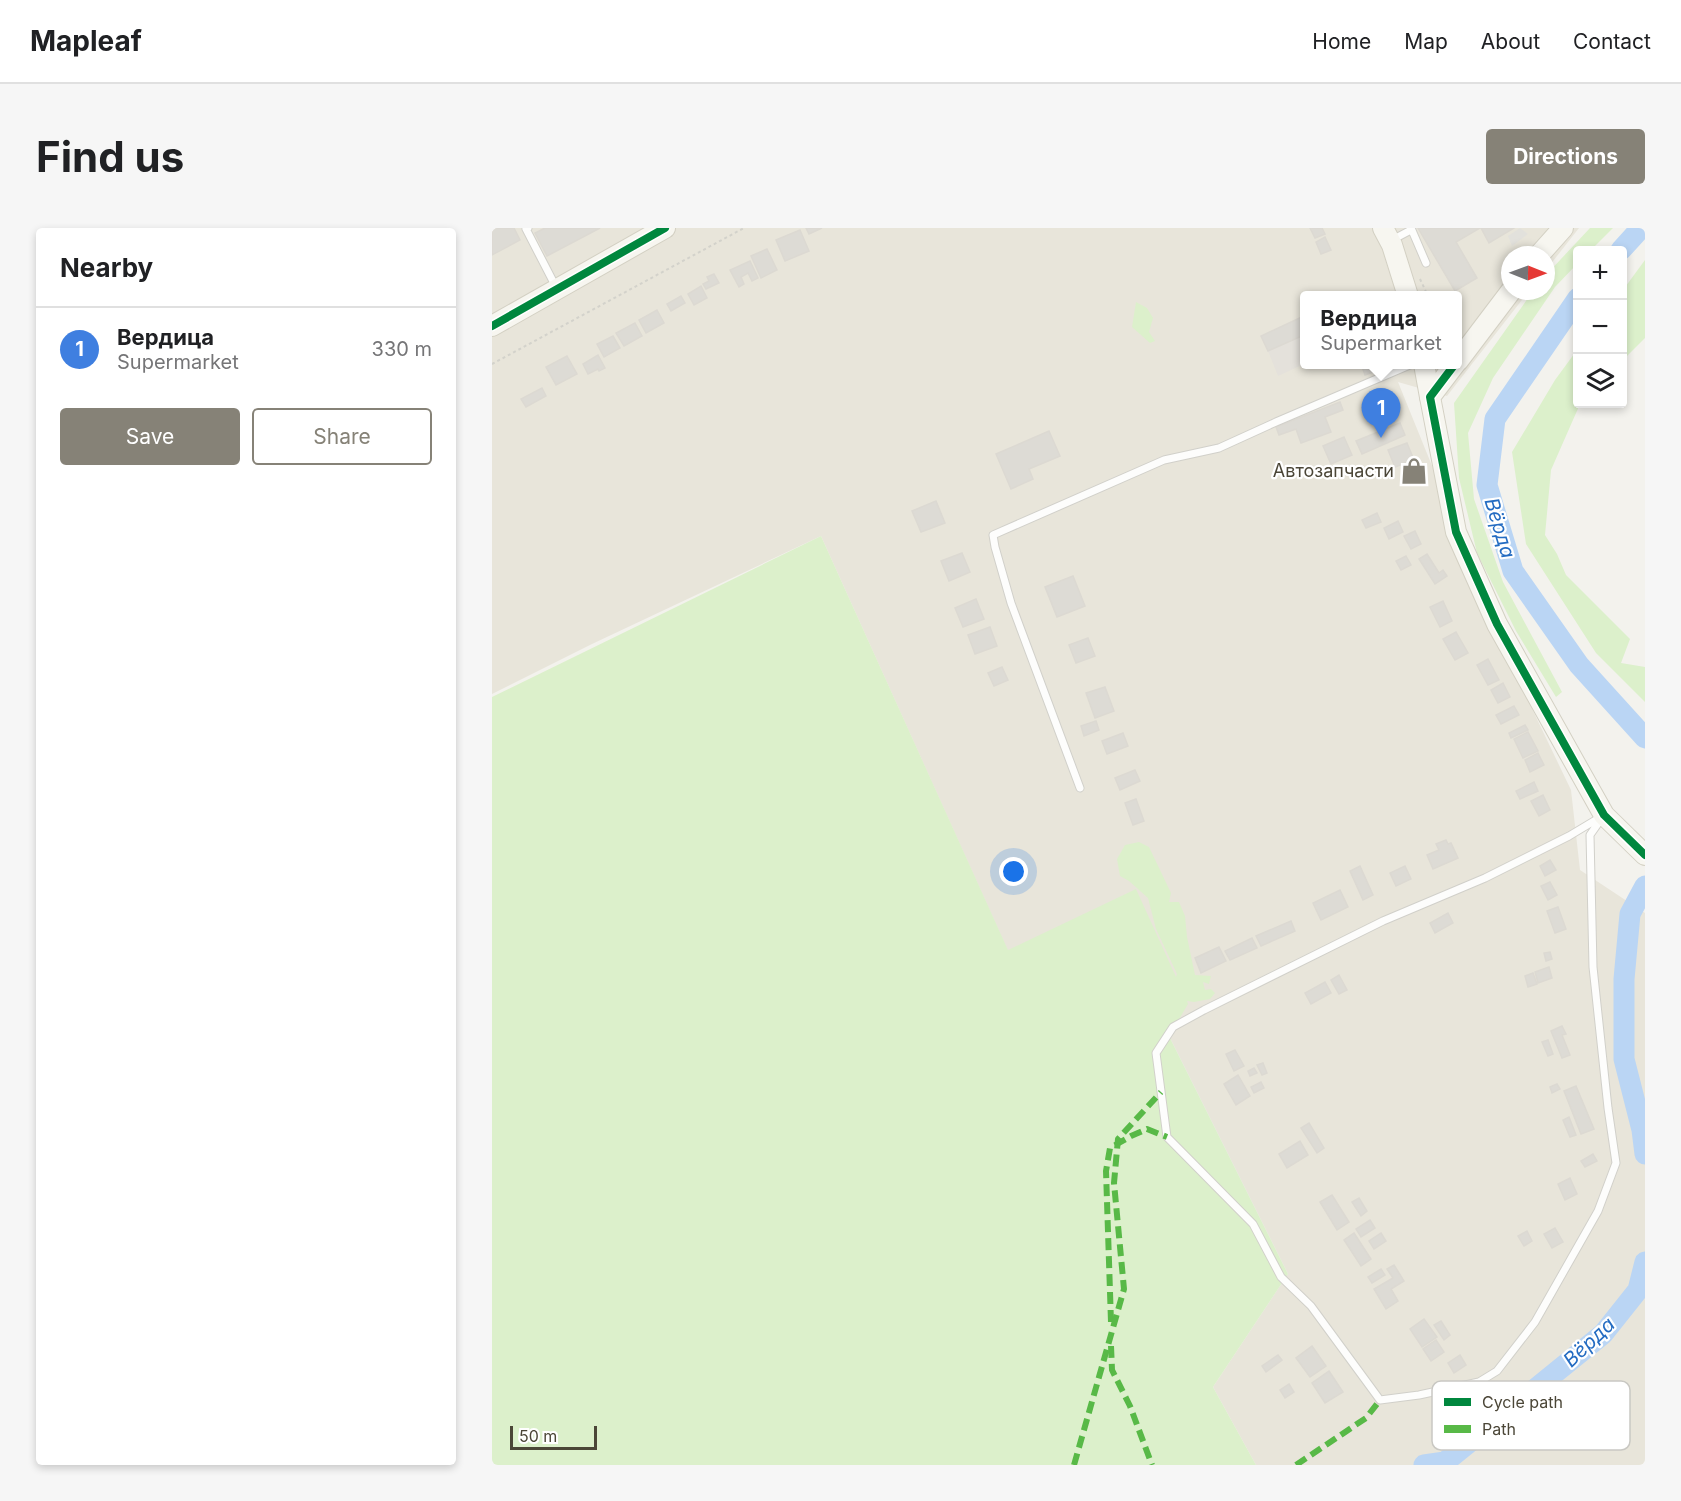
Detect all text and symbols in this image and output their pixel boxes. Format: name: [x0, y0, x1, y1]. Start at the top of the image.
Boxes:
text: Mapleaf: [30, 24, 142, 58]
text: Home: [1312, 29, 1371, 54]
text: Map: [1404, 29, 1448, 54]
text: About: [1481, 29, 1540, 54]
text: Contact: [1573, 29, 1651, 54]
button: Directions: [1486, 129, 1645, 184]
text: Find us: [36, 131, 184, 182]
north arrow: [1501, 246, 1555, 300]
map controls: [1573, 246, 1627, 408]
button: +: [1573, 246, 1627, 300]
text: Nearby: [60, 252, 153, 283]
popup: [1300, 291, 1462, 369]
button: −: [1573, 300, 1627, 354]
text: Вердица: [1320, 305, 1417, 331]
text: Вердица: [117, 324, 214, 350]
text: Supermarket: [1320, 331, 1442, 355]
text: 1: [75, 337, 84, 361]
text: 330 m: [372, 337, 432, 361]
text: Supermarket: [117, 350, 239, 374]
button: layers: [1573, 354, 1627, 408]
pin: 1: [1362, 388, 1400, 438]
button: Save: [60, 408, 240, 465]
button: Share: [252, 408, 432, 465]
shop icon: Автозапчасти: [1399, 456, 1429, 486]
place label: Автозапчасти: [1273, 460, 1394, 481]
water label: Вёрда: [1480, 495, 1520, 561]
your location: [999, 857, 1028, 886]
water label: Вёрда: [1558, 1312, 1620, 1372]
legend: [1432, 1381, 1630, 1450]
text: Cycle path: [1482, 1392, 1563, 1412]
text: Path: [1482, 1419, 1516, 1439]
scale bar: [510, 1423, 597, 1450]
text: 50 m: [519, 1426, 557, 1446]

